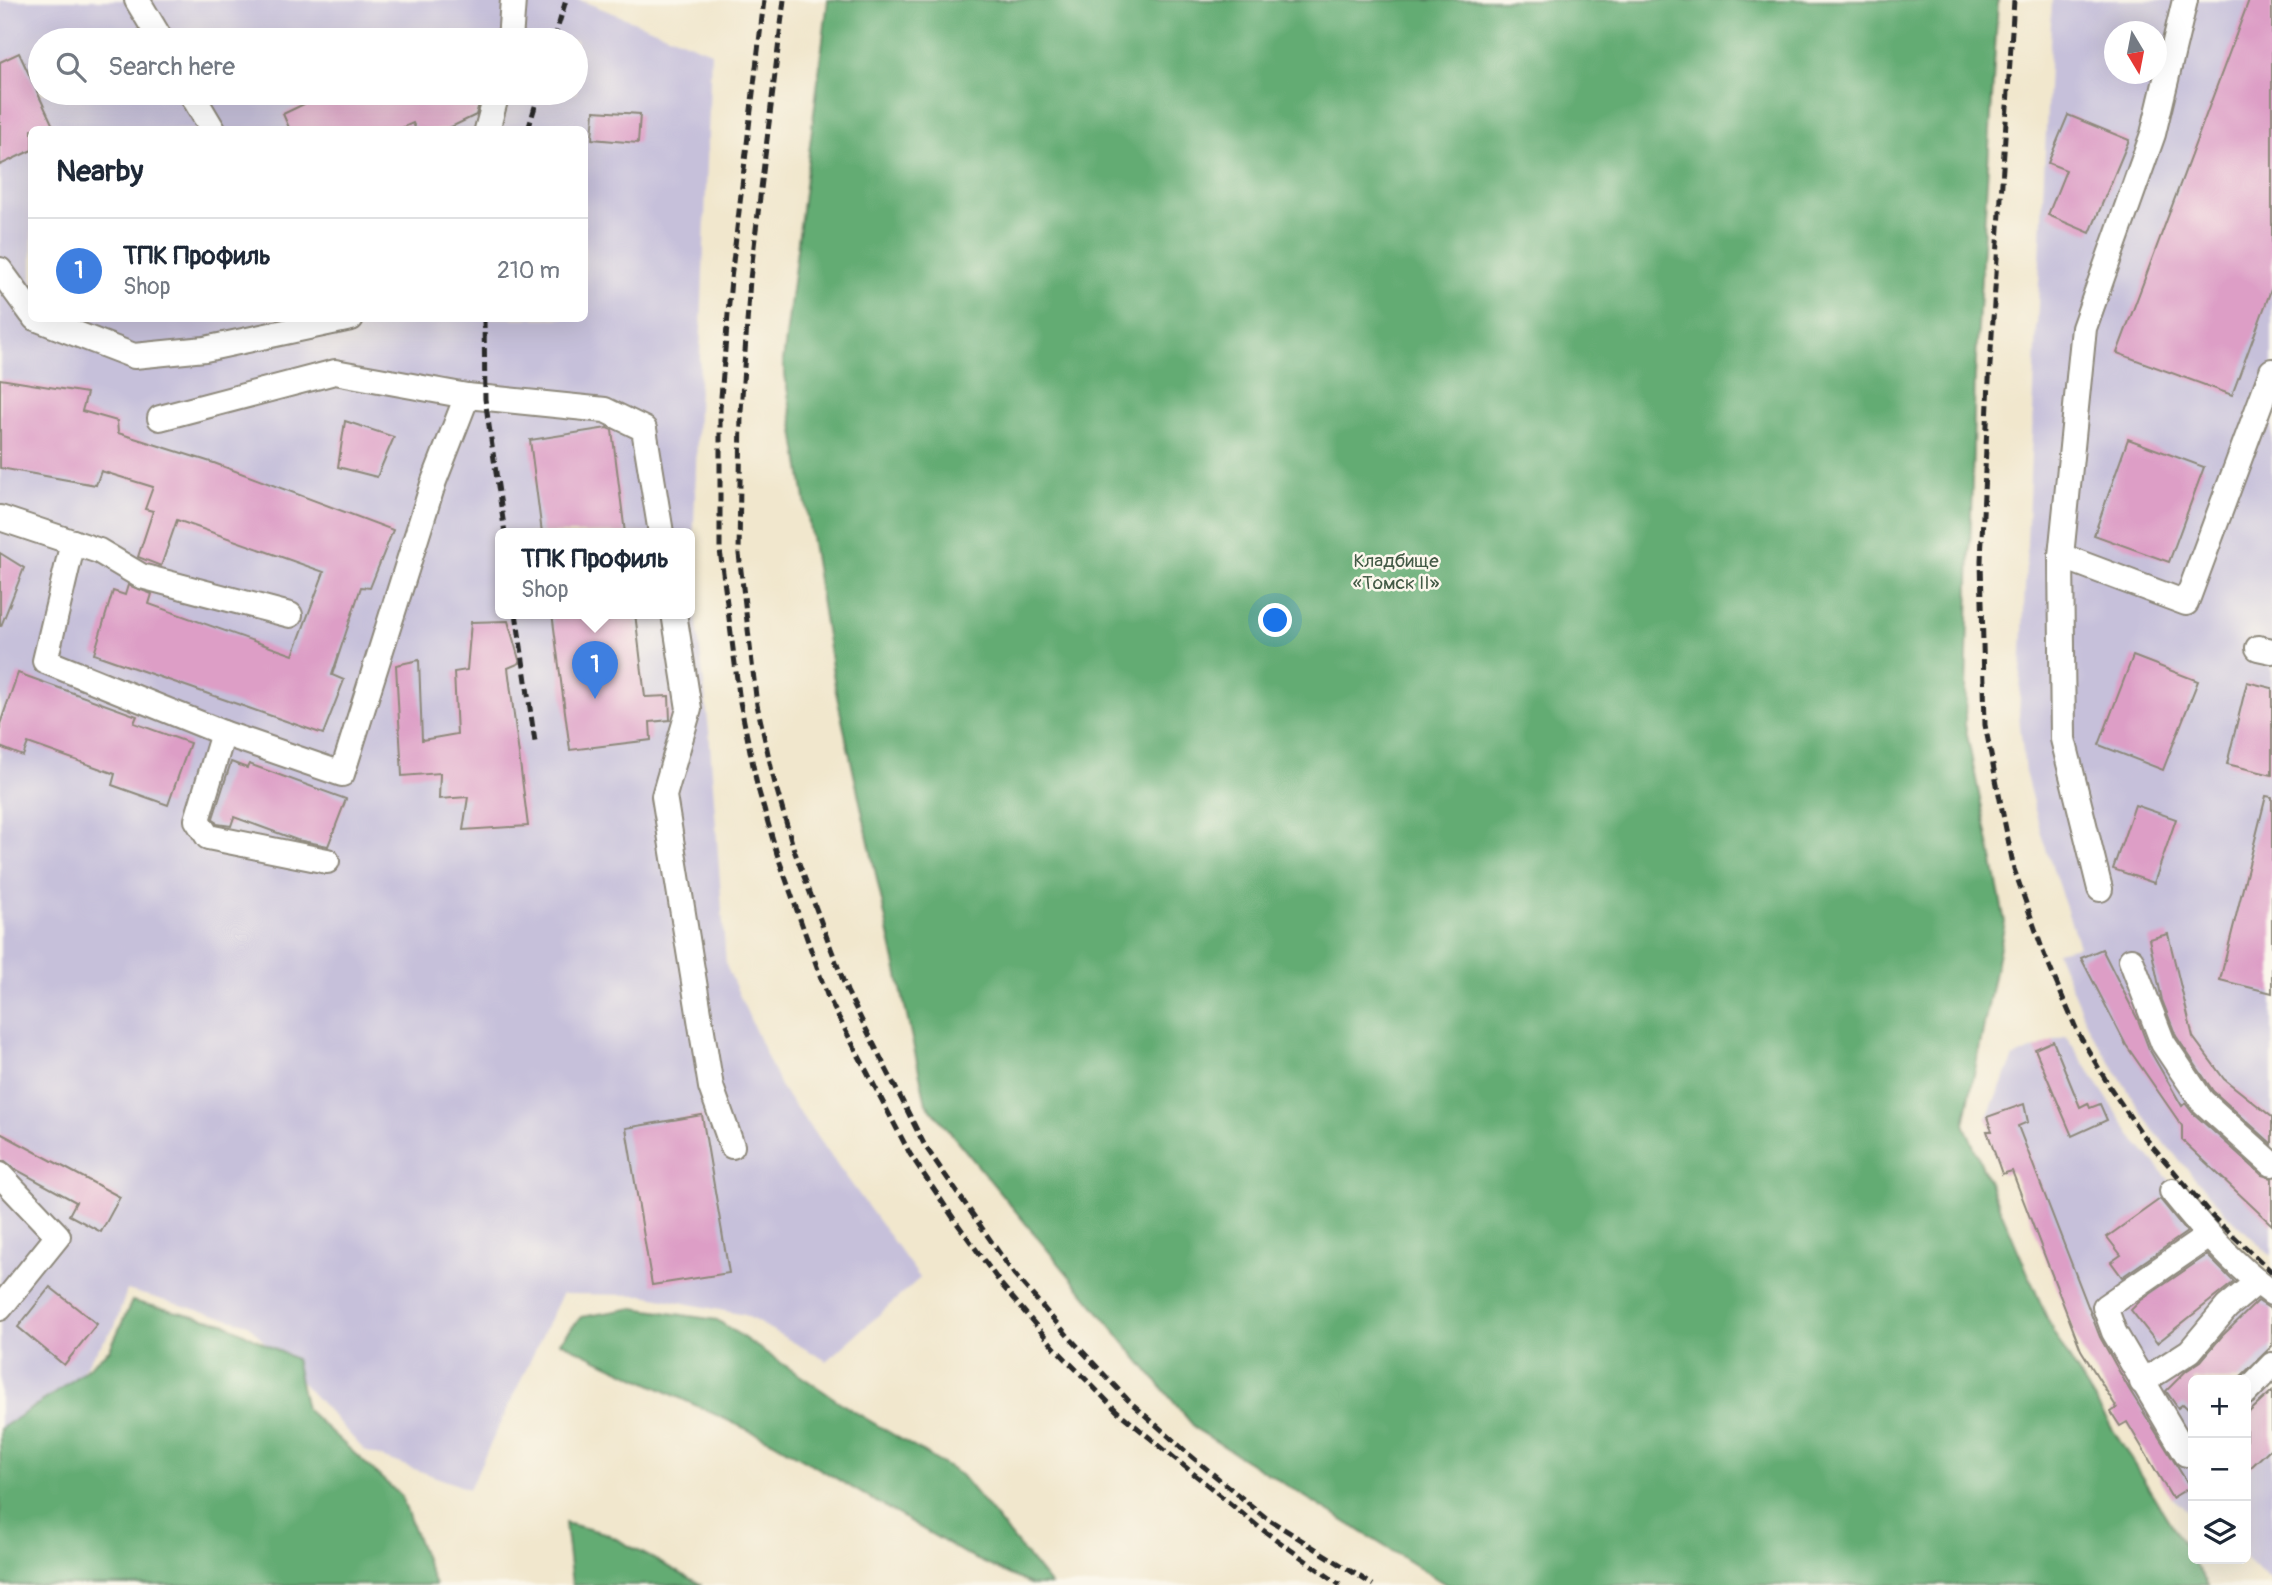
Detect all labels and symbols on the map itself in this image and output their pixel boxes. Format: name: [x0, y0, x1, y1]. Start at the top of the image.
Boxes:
north arrow: [2104, 21, 2167, 84]
park label: Кладбище «Томск II»: [1353, 549, 1440, 595]
your location: [1258, 603, 1292, 637]
pin: 1: [572, 641, 618, 699]

